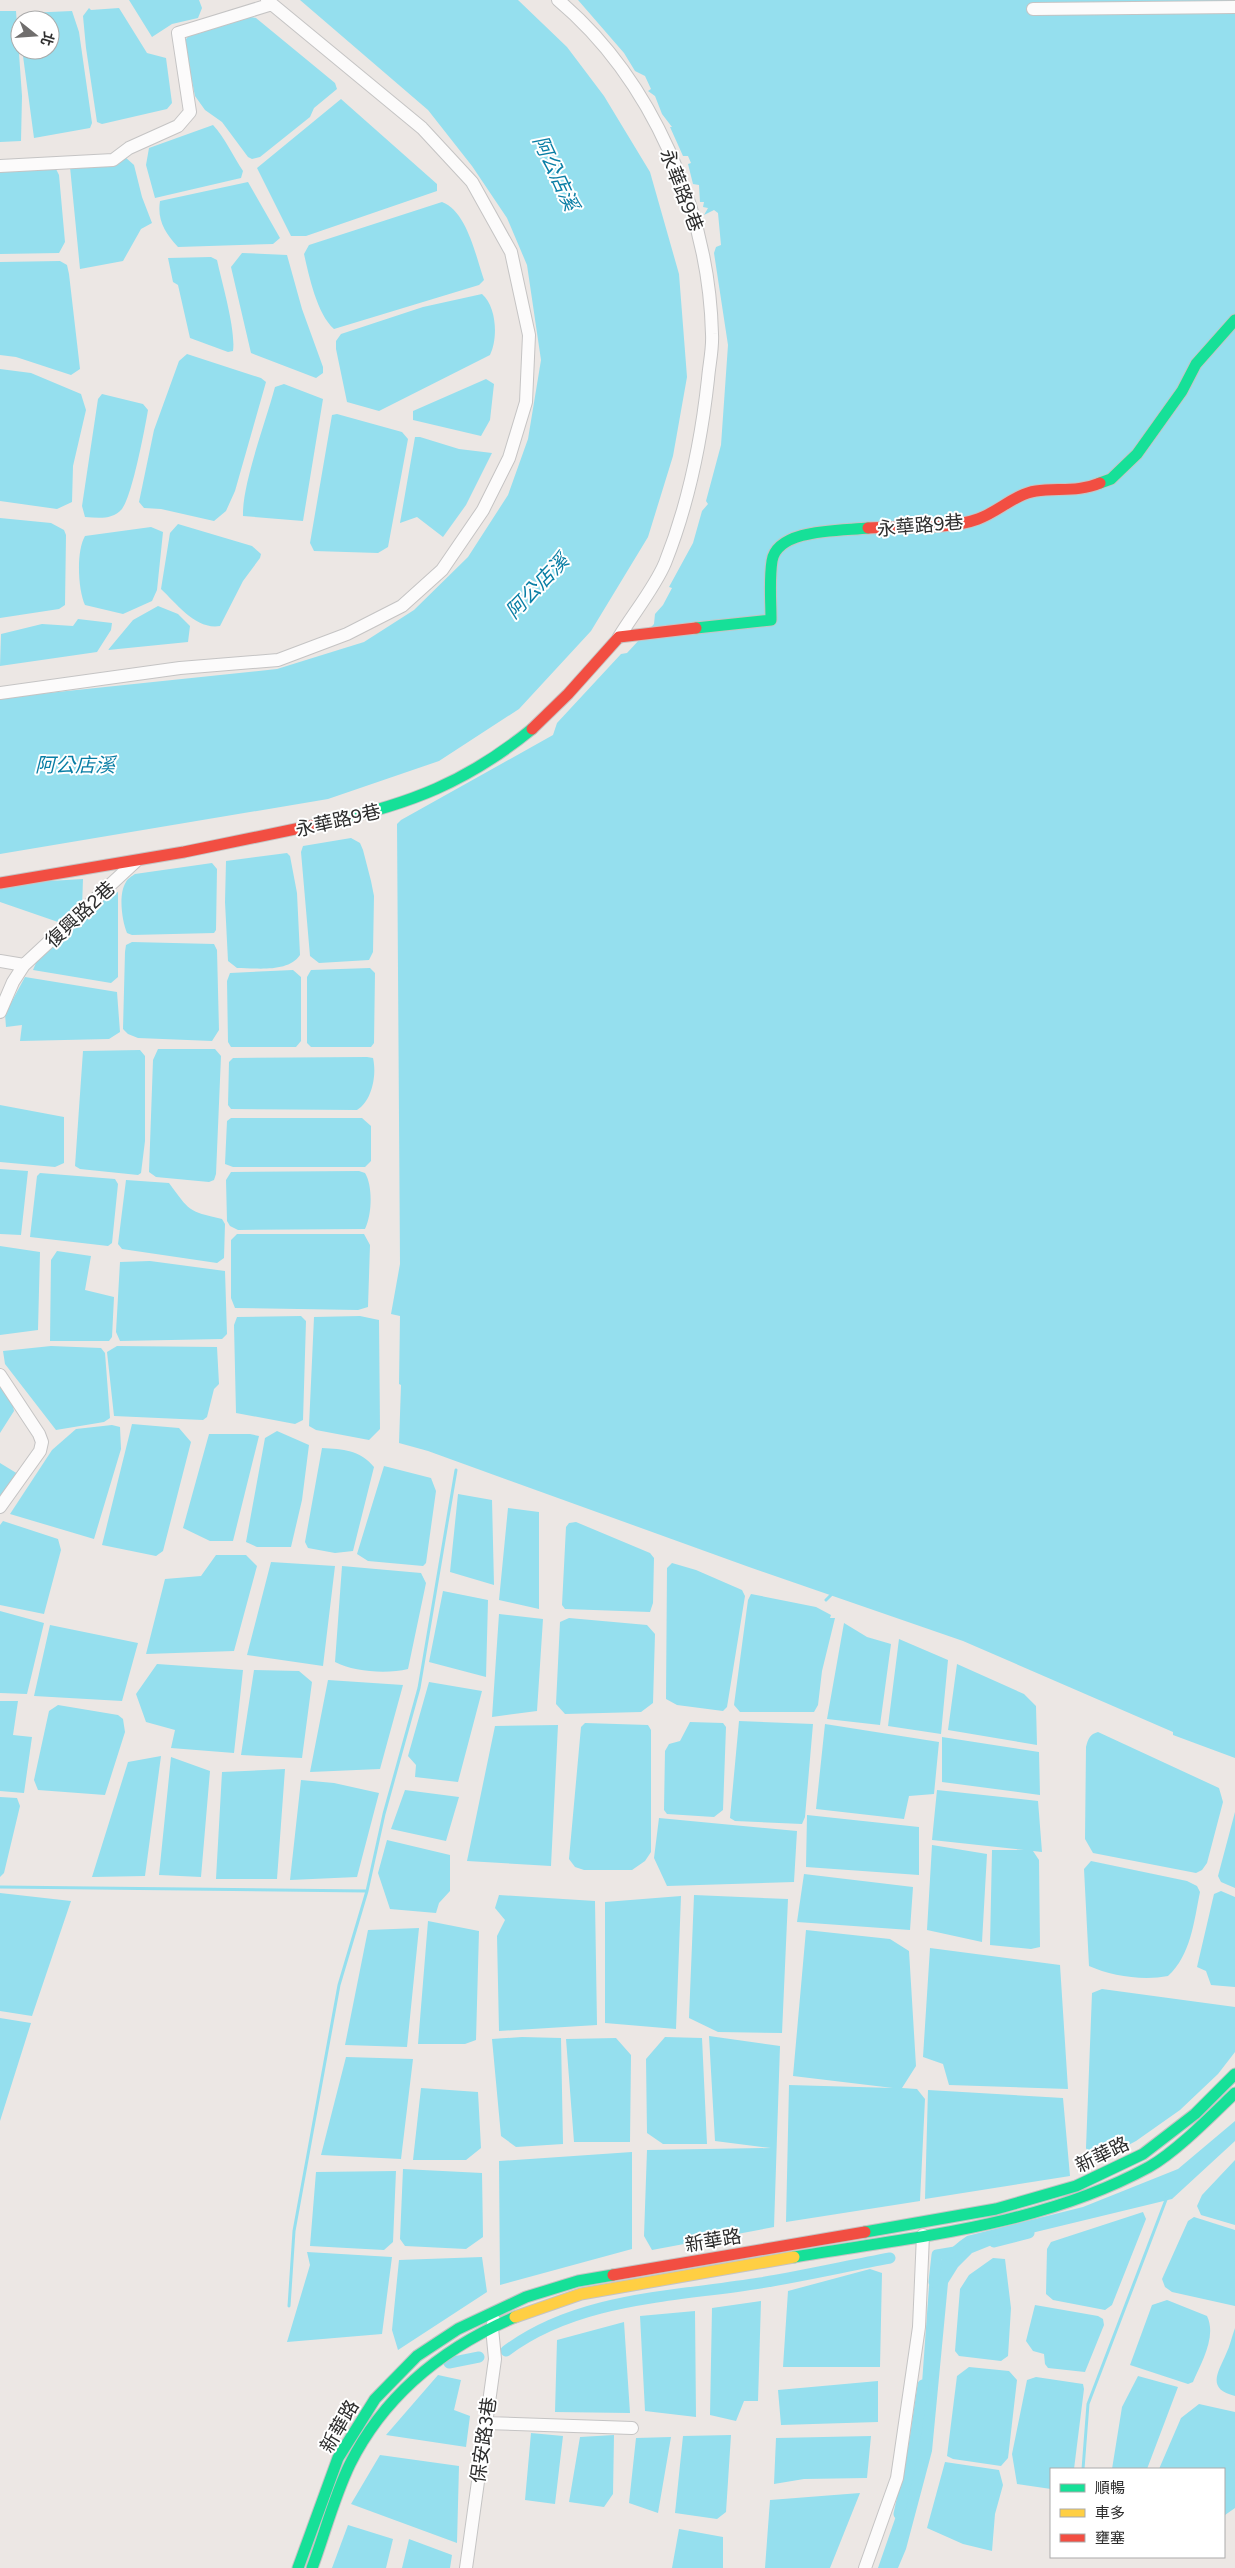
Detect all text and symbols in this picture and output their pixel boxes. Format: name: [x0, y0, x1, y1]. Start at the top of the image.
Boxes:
north arrow: [10, 10, 60, 60]
text: 北: [37, 29, 57, 48]
water label: 阿公店溪: [528, 132, 585, 217]
street label: 永華路9巷: [655, 146, 708, 235]
street label: 永華路9巷: [876, 510, 964, 541]
water label: 阿公店溪: [501, 547, 576, 623]
water label: 阿公店溪: [35, 753, 118, 777]
street label: 永華路9巷: [293, 800, 383, 841]
street label: 復興路2巷: [41, 876, 120, 952]
street label: 新華路: [1072, 2132, 1133, 2177]
street label: 新華路: [683, 2224, 743, 2257]
street label: 新華路: [315, 2396, 364, 2457]
street label: 保安路3巷: [466, 2396, 501, 2484]
legend: [1050, 2468, 1225, 2558]
text: 順暢: [1095, 2479, 1125, 2497]
text: 車多: [1095, 2504, 1125, 2522]
text: 壅塞: [1095, 2529, 1125, 2547]

